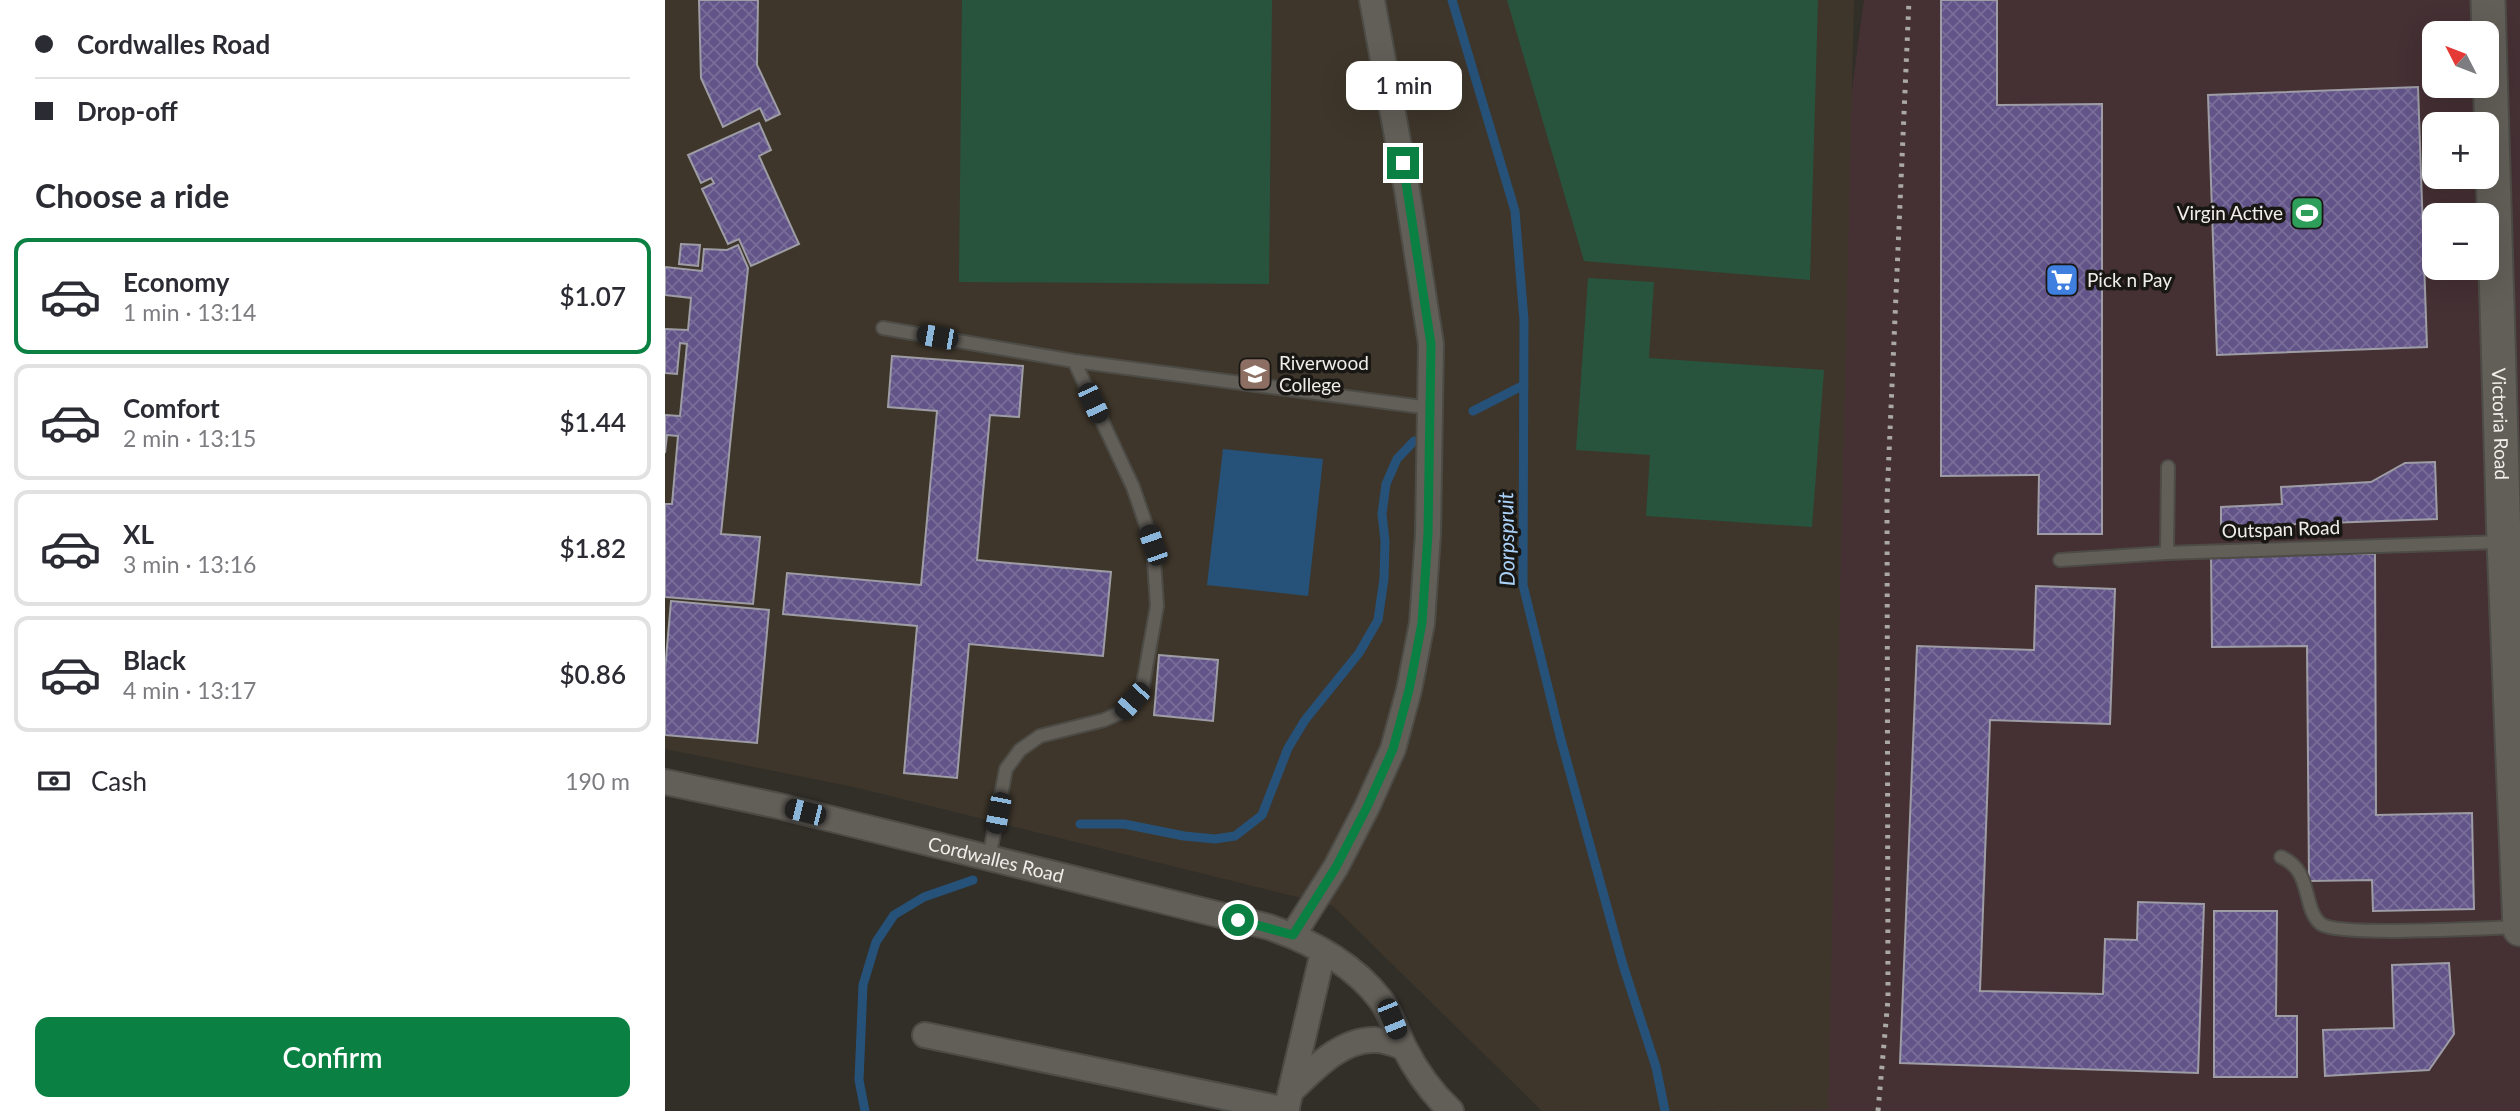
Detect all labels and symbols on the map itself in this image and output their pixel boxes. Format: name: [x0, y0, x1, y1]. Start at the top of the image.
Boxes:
north arrow: [2422, 21, 2499, 98]
callout: 1 min: [1345, 61, 1461, 110]
route end: [1387, 147, 1419, 179]
sports icon: Virgin Active: [2288, 194, 2326, 232]
place label: Virgin Active: [2177, 201, 2283, 224]
supermarket icon: Pick n Pay: [2043, 261, 2081, 299]
place label: Pick n Pay: [2087, 268, 2172, 291]
car: [915, 323, 960, 351]
place label: Riverwood College: [1279, 351, 1369, 396]
school or university icon: Riverwood College: [1236, 355, 1274, 393]
street label: Victoria Road: [2488, 367, 2514, 480]
car: [1075, 380, 1112, 426]
water label: Dorpspruit: [1492, 491, 1519, 586]
street label: Outspan Road: [2221, 515, 2341, 542]
car: [1137, 522, 1170, 568]
car: [1111, 678, 1154, 724]
car: [984, 790, 1013, 836]
car: [783, 797, 828, 827]
street label: Cordwalles Road: [926, 831, 1066, 887]
route start: [1222, 904, 1254, 936]
car: [1375, 996, 1410, 1042]

